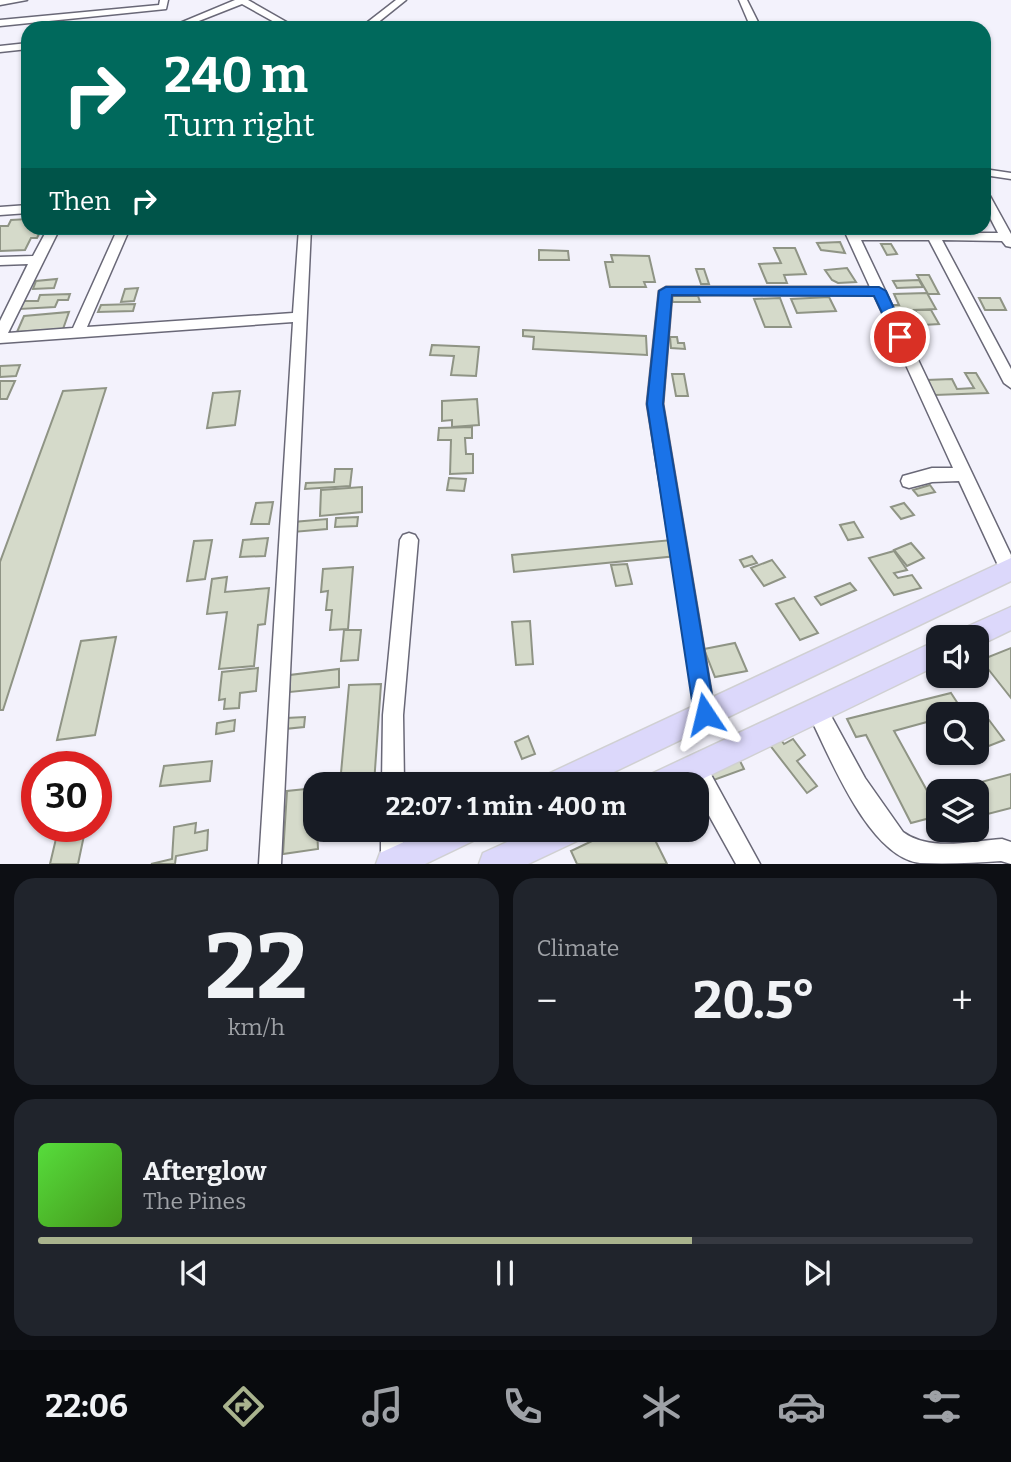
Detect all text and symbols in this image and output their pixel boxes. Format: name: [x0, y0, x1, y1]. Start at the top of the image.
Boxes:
text: 240 m: [164, 46, 308, 105]
icon: right: [49, 49, 140, 140]
text: Turn right: [164, 106, 315, 144]
icon: right: [125, 182, 163, 220]
text: Then: [49, 186, 111, 217]
pin: [870, 307, 930, 367]
icon: arrive: [881, 318, 919, 356]
map controls: [926, 625, 989, 842]
button: sound: [926, 625, 989, 688]
position arrow: [668, 677, 742, 751]
button: search: [926, 702, 989, 765]
speed limit sign: 30: [21, 751, 112, 842]
button: layers: [926, 779, 989, 842]
text: 22:07 · 1 min · 400 m: [386, 791, 626, 822]
text: 22: [205, 913, 307, 1022]
text: Climate: [537, 934, 619, 962]
text: 20.5°: [693, 969, 816, 1032]
text: −: [537, 978, 557, 1024]
text: +: [951, 978, 973, 1024]
text: km/h: [228, 1013, 285, 1041]
text: Afterglow: [143, 1156, 266, 1187]
text: The Pines: [143, 1187, 246, 1215]
icon: previous: [175, 1254, 213, 1292]
icon: pause: [486, 1254, 524, 1292]
icon: next: [798, 1254, 836, 1292]
icon: directions: [219, 1382, 268, 1431]
icon: music: [358, 1382, 407, 1431]
icon: phone: [498, 1382, 547, 1431]
icon: climate: [637, 1382, 686, 1431]
icon: car: [777, 1382, 826, 1431]
icon: filters: [917, 1382, 966, 1431]
text: 22:06: [45, 1387, 128, 1425]

